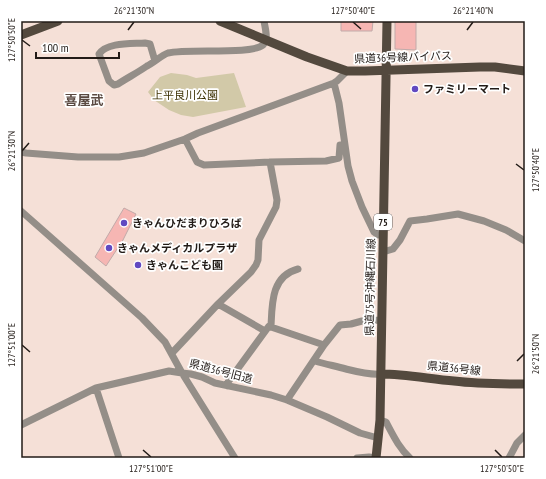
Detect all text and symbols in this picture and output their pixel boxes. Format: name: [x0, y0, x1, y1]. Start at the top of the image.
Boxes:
text: 26°21'30"N: [114, 4, 154, 17]
text: 127°50'40"E: [331, 4, 375, 17]
text: 26°21'40"N: [453, 4, 493, 17]
text: 127°50'50"E: [5, 18, 18, 62]
scale bar: [36, 34, 119, 60]
text: 100 m: [42, 40, 69, 55]
street label: 県道36号線バイパス: [354, 48, 452, 66]
place label: ファミリーマート: [423, 82, 511, 96]
marker: ファミリーマート: [410, 84, 420, 94]
park label: 上平良川公園: [152, 88, 218, 102]
district label: 喜屋武: [64, 92, 104, 109]
text: 26°21'30"N: [5, 131, 18, 171]
text: 127°50'40"E: [529, 148, 542, 192]
road number: 75: [374, 214, 392, 230]
place label: きゃんひだまりひろば: [132, 216, 242, 230]
marker: きゃんひだまりひろば: [119, 218, 129, 228]
street label: 県道75号沖縄石川線: [362, 238, 378, 336]
place label: きゃんメディカルプラザ: [117, 241, 237, 255]
marker: きゃんメディカルプラザ: [104, 243, 114, 253]
place label: きゃんこども園: [146, 258, 223, 272]
marker: きゃんこども園: [133, 260, 143, 270]
text: 127°51'00"E: [5, 323, 18, 367]
text: 26°21'50"N: [529, 334, 542, 374]
street label: 県道36号旧道: [188, 356, 254, 386]
street label: 県道36号線: [426, 358, 482, 378]
text: 127°51'00"E: [129, 462, 173, 475]
text: 127°50'50"E: [480, 462, 524, 475]

